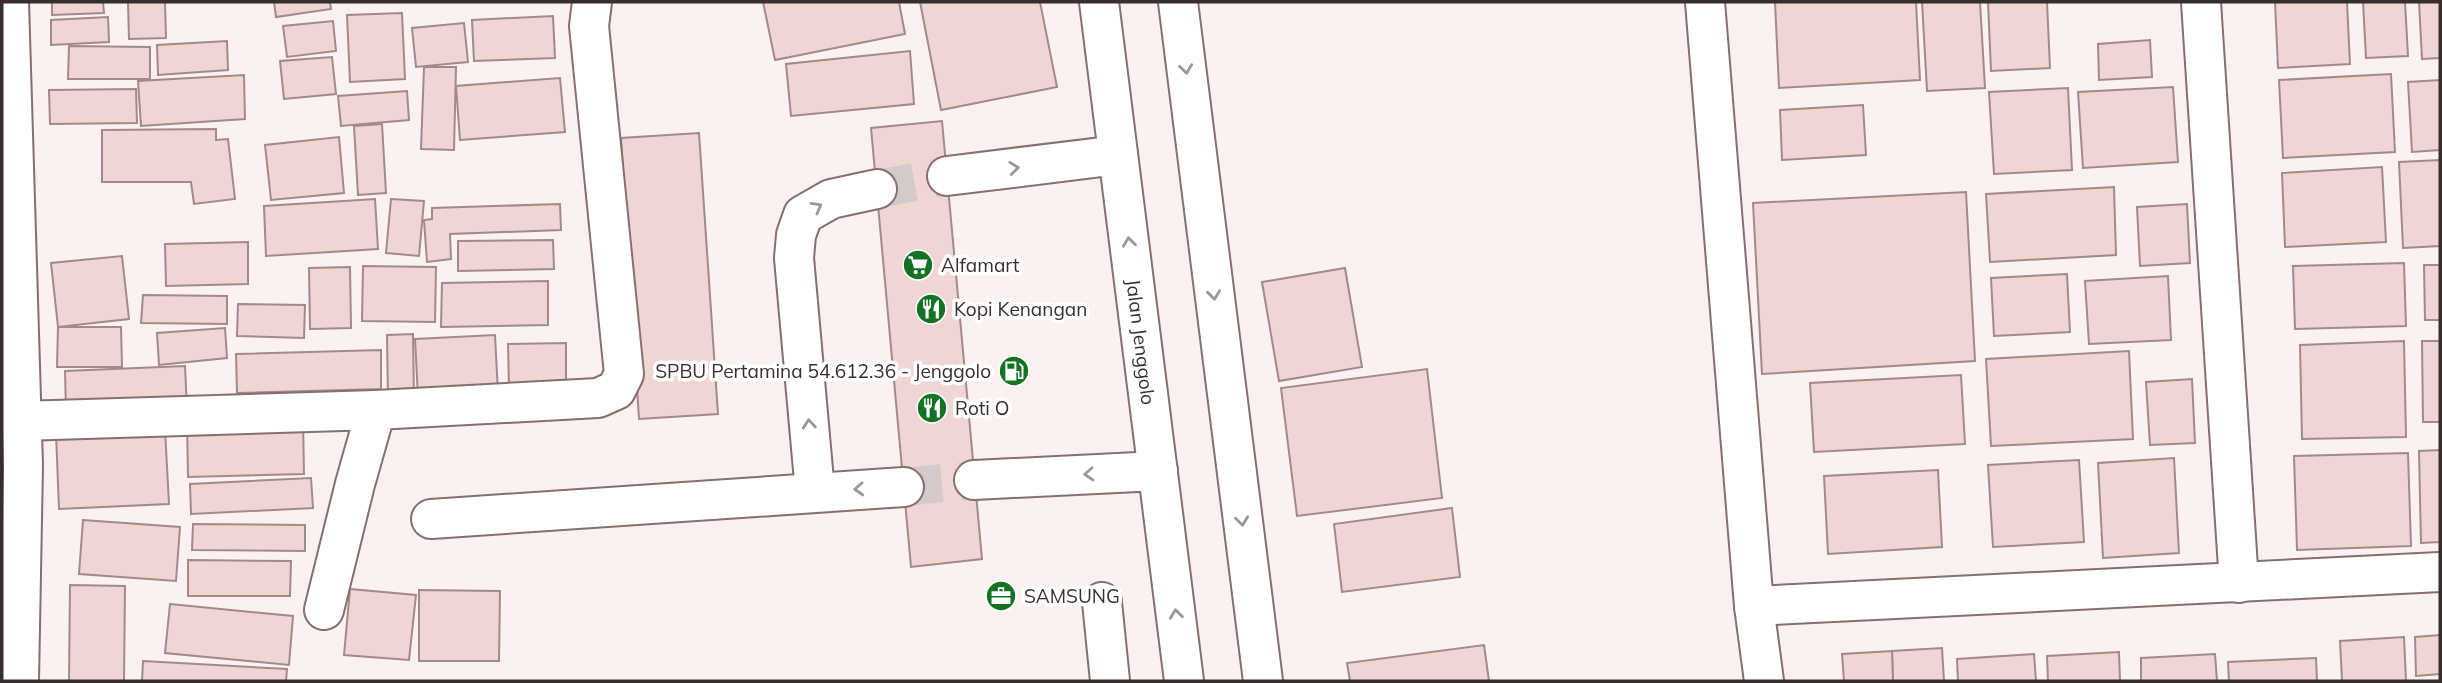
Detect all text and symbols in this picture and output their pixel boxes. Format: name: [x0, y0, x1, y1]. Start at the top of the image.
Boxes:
one-way arrow: [1178, 64, 1193, 75]
one-way arrow: [1008, 160, 1020, 175]
one-way arrow: [810, 202, 823, 215]
one-way arrow: [1121, 236, 1136, 248]
supermarket icon: Alfamart: [901, 248, 935, 282]
place label: Alfamart: [941, 253, 1020, 277]
street label: Jalan Jenggolo: [1121, 278, 1161, 406]
one-way arrow: [1207, 289, 1222, 301]
restaurant icon: Kopi Kenangan: [914, 292, 948, 326]
place label: Kopi Kenangan: [954, 297, 1087, 321]
fuel station icon: SPBU Pertamina 54.612.36 - Jenggolo: [997, 354, 1031, 388]
place label: SPBU Pertamina 54.612.36 - Jenggolo: [655, 359, 991, 383]
restaurant icon: Roti O: [915, 391, 949, 425]
place label: Roti O: [955, 396, 1010, 420]
one-way arrow: [802, 418, 817, 429]
one-way arrow: [1084, 467, 1095, 482]
one-way arrow: [854, 482, 865, 497]
one-way arrow: [1235, 515, 1250, 527]
office icon: SAMSUNG: [984, 579, 1018, 613]
place label: SAMSUNG: [1024, 584, 1120, 608]
one-way arrow: [1168, 608, 1183, 619]

